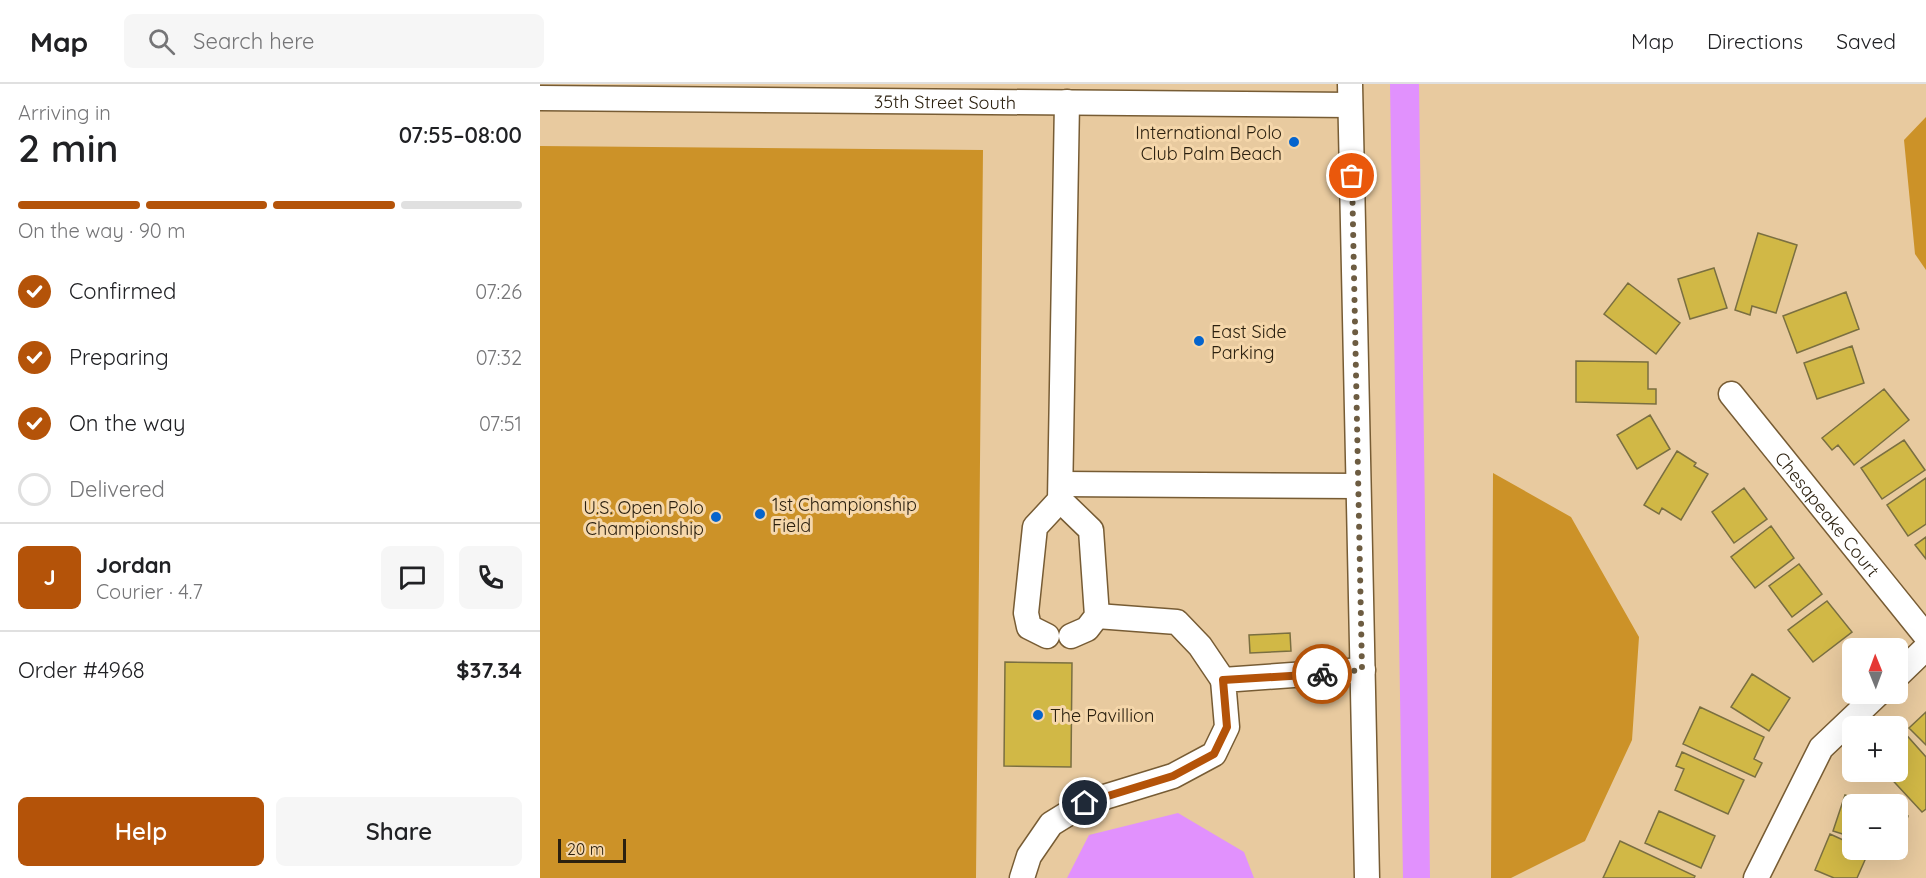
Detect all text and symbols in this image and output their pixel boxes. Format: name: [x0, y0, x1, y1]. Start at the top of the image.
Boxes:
search box: [124, 14, 544, 68]
text: Map: [30, 24, 88, 59]
icon: search: [145, 25, 178, 58]
text: Search here: [193, 27, 315, 55]
text: Map: [1631, 28, 1674, 54]
text: Directions: [1707, 28, 1803, 54]
text: Saved: [1836, 28, 1896, 54]
street label: 35th Street South: [874, 89, 1016, 114]
text: Arriving in: [18, 100, 111, 125]
text: 07:55–08:00: [399, 121, 522, 149]
place label: International Polo Club Palm Beach: [1135, 121, 1282, 165]
text: 2 min: [18, 123, 119, 172]
marker: International Polo Club Palm Beach: [1287, 135, 1301, 149]
pin: [1326, 150, 1377, 201]
icon: bag: [1335, 159, 1368, 192]
text: On the way · 90 m: [18, 218, 185, 243]
icon: check: [18, 275, 51, 308]
text: Confirmed: [69, 277, 176, 305]
text: 07:26: [475, 279, 522, 304]
place label: East Side Parking: [1211, 320, 1287, 364]
marker: East Side Parking: [1192, 334, 1206, 348]
icon: check: [18, 341, 51, 374]
text: Preparing: [69, 343, 169, 371]
text: 07:32: [476, 345, 522, 370]
icon: check: [18, 407, 51, 440]
text: On the way: [69, 409, 185, 437]
text: 07:51: [479, 411, 522, 436]
street label: Chesapeake Court: [1770, 447, 1885, 581]
text: Delivered: [69, 475, 165, 503]
place label: 1st Championship Field: [772, 493, 917, 537]
place label: U.S. Open Polo Championship: [583, 496, 704, 540]
marker: 1st Championship Field: [753, 507, 767, 521]
marker: U.S. Open Polo Championship: [709, 510, 723, 524]
button: chat: [381, 546, 444, 609]
button: phone: [459, 546, 522, 609]
text: Jordan: [96, 551, 172, 579]
text: J: [43, 563, 56, 591]
text: Courier · 4.7: [96, 579, 203, 604]
north arrow: [1842, 638, 1908, 704]
map controls: [1842, 638, 1908, 860]
courier: [1292, 644, 1352, 704]
text: Order #4968: [18, 656, 145, 684]
text: $37.34: [456, 656, 522, 684]
icon: bike: [1306, 658, 1339, 691]
place label: The Pavillion: [1050, 704, 1154, 727]
marker: The Pavillion: [1031, 708, 1045, 722]
button: +: [1842, 716, 1908, 782]
pin: [1059, 777, 1110, 828]
icon: home: [1068, 786, 1101, 819]
button: −: [1842, 794, 1908, 860]
button: Help: [18, 797, 264, 866]
button: Share: [276, 797, 522, 866]
scale bar: [558, 836, 626, 864]
text: 20 m: [567, 839, 604, 859]

